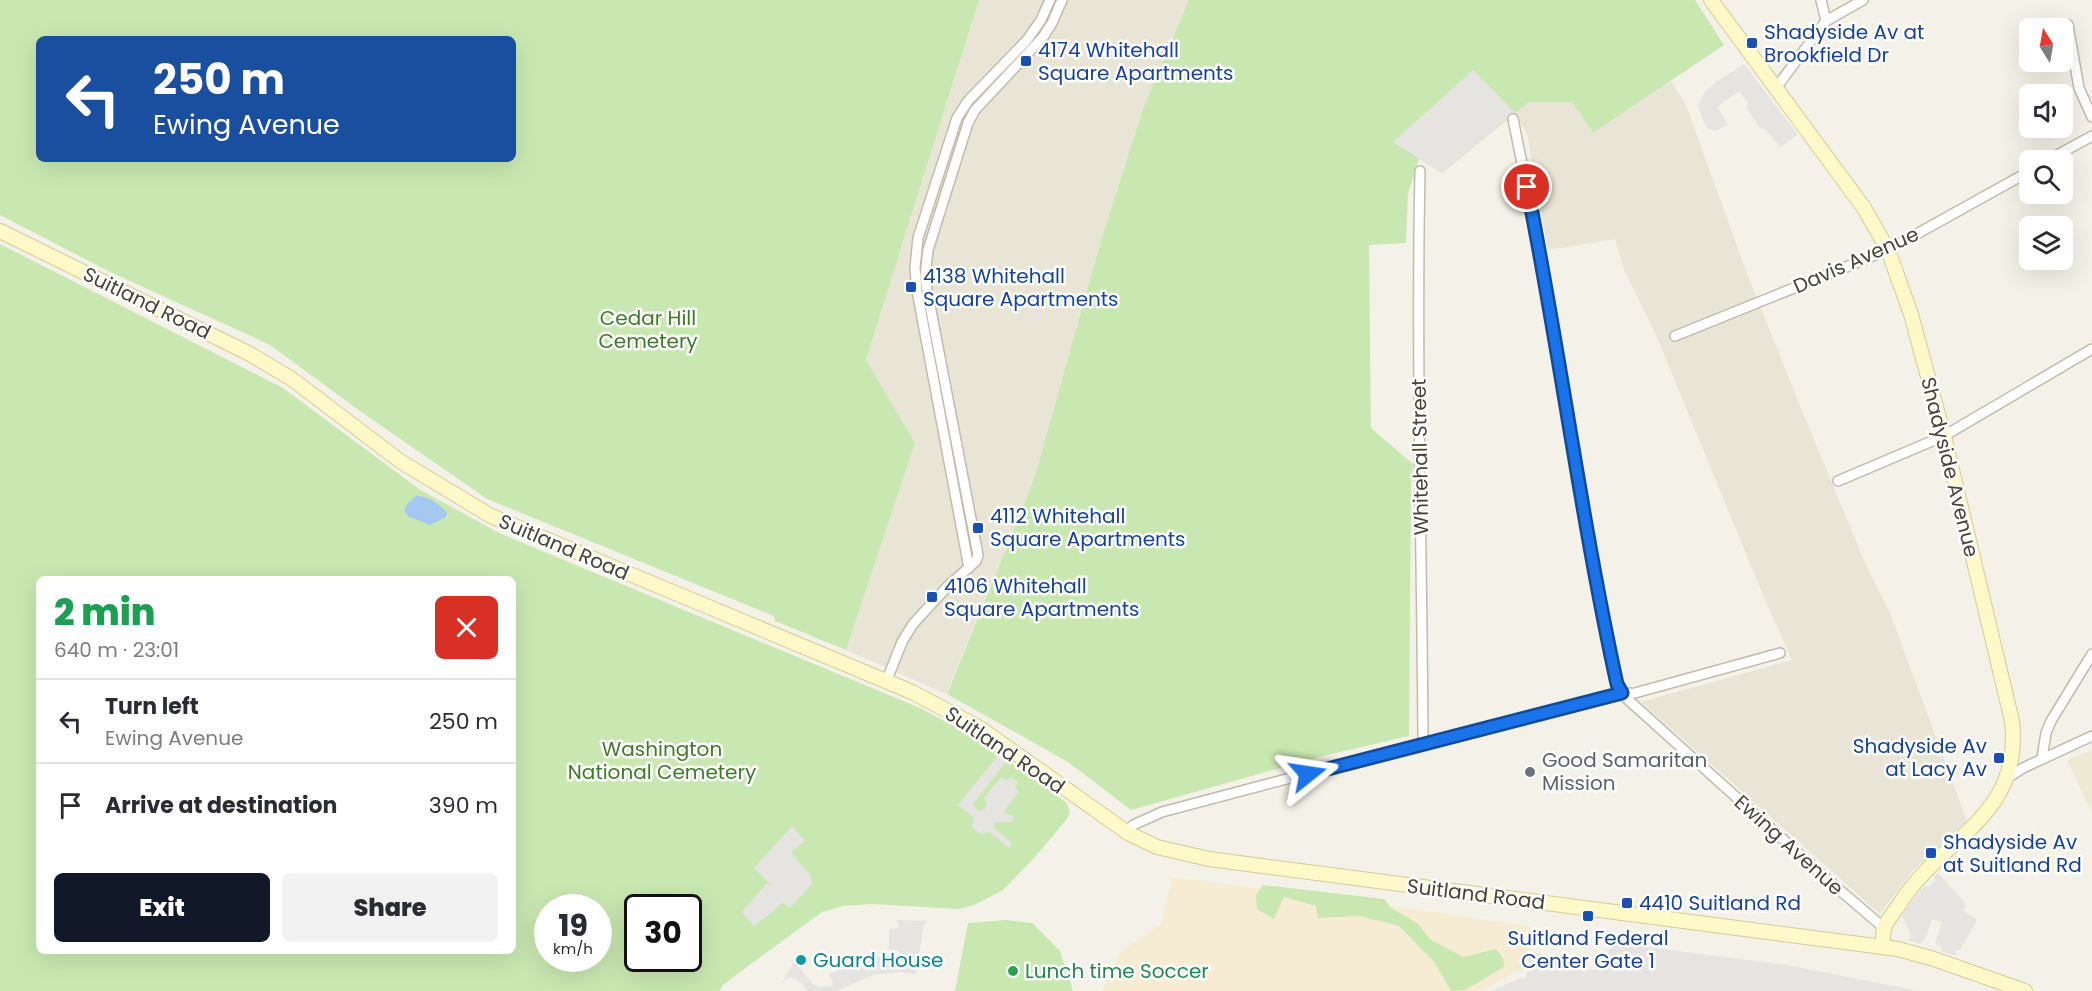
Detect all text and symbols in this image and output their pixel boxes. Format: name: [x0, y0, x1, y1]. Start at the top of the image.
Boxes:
place label: Shadyside Av at Brookfield Dr: [1764, 18, 1924, 69]
north arrow: [2019, 18, 2073, 72]
map controls: [2019, 18, 2073, 270]
place label: 4174 Whitehall Square Apartments: [1038, 36, 1234, 87]
marker: Shadyside Av at Brookfield Dr: [1745, 36, 1759, 50]
text: 250 m: [153, 50, 285, 109]
marker: 4174 Whitehall Square Apartments: [1019, 54, 1033, 68]
icon: left: [54, 60, 132, 138]
button: sound: [2019, 84, 2073, 138]
text: Ewing Avenue: [153, 106, 340, 143]
button: search: [2019, 150, 2073, 204]
pin: [1501, 161, 1552, 212]
icon: arrive: [1510, 170, 1543, 203]
button: layers: [2019, 216, 2073, 270]
street label: Davis Avenue: [1789, 220, 1923, 300]
street label: Suitland Road: [78, 260, 216, 346]
place label: 4138 Whitehall Square Apartments: [923, 262, 1119, 313]
marker: 4138 Whitehall Square Apartments: [904, 280, 918, 294]
park label: Cedar Hill Cemetery: [598, 304, 698, 355]
street label: Shadyside Avenue: [1914, 374, 1986, 560]
street label: Whitehall Street: [1405, 378, 1435, 536]
place label: 4112 Whitehall Square Apartments: [990, 502, 1186, 553]
street label: Suitland Road: [495, 507, 633, 587]
marker: 4112 Whitehall Square Apartments: [971, 521, 985, 535]
place label: 4106 Whitehall Square Apartments: [944, 572, 1140, 623]
text: 2 min: [54, 587, 156, 638]
marker: 4106 Whitehall Square Apartments: [925, 590, 939, 604]
button: close: [435, 596, 498, 659]
text: 640 m · 23:01: [54, 636, 179, 664]
text: Turn left: [105, 691, 199, 722]
street label: Suitland Road: [940, 700, 1070, 800]
icon: left: [54, 705, 87, 738]
text: 250 m: [429, 706, 498, 737]
text: Ewing Avenue: [105, 724, 243, 752]
place label: Shadyside Av at Lacy Av: [1853, 732, 1987, 783]
park label: Washington National Cemetery: [568, 735, 756, 786]
position arrow: [1276, 742, 1340, 806]
place label: Good Samaritan Mission: [1542, 746, 1707, 797]
marker: Shadyside Av at Lacy Av: [1992, 751, 2006, 765]
marker: Good Samaritan Mission: [1523, 765, 1537, 779]
street label: Ewing Avenue: [1728, 788, 1850, 902]
icon: arrive: [54, 789, 87, 822]
text: Arrive at destination: [105, 790, 337, 821]
text: 390 m: [429, 790, 498, 821]
place label: Shadyside Av at Suitland Rd: [1943, 828, 2082, 879]
marker: Shadyside Av at Suitland Rd: [1924, 846, 1938, 860]
street label: Suitland Road: [1405, 872, 1547, 916]
button: Exit: [54, 873, 270, 942]
button: Share: [282, 873, 498, 942]
place label: 4410 Suitland Rd: [1639, 889, 1801, 917]
speed limit sign: 30: [624, 894, 702, 972]
marker: 4410 Suitland Rd: [1620, 896, 1634, 910]
text: 19: [558, 904, 588, 947]
marker: Suitland Federal Center Gate 1: [1581, 909, 1595, 923]
place label: Suitland Federal Center Gate 1: [1507, 924, 1669, 975]
text: km/h: [553, 938, 593, 959]
place label: Guard House: [813, 946, 943, 974]
marker: Guard House: [794, 953, 808, 967]
place label: Lunch time Soccer: [1025, 957, 1209, 985]
marker: Lunch time Soccer: [1006, 964, 1020, 978]

